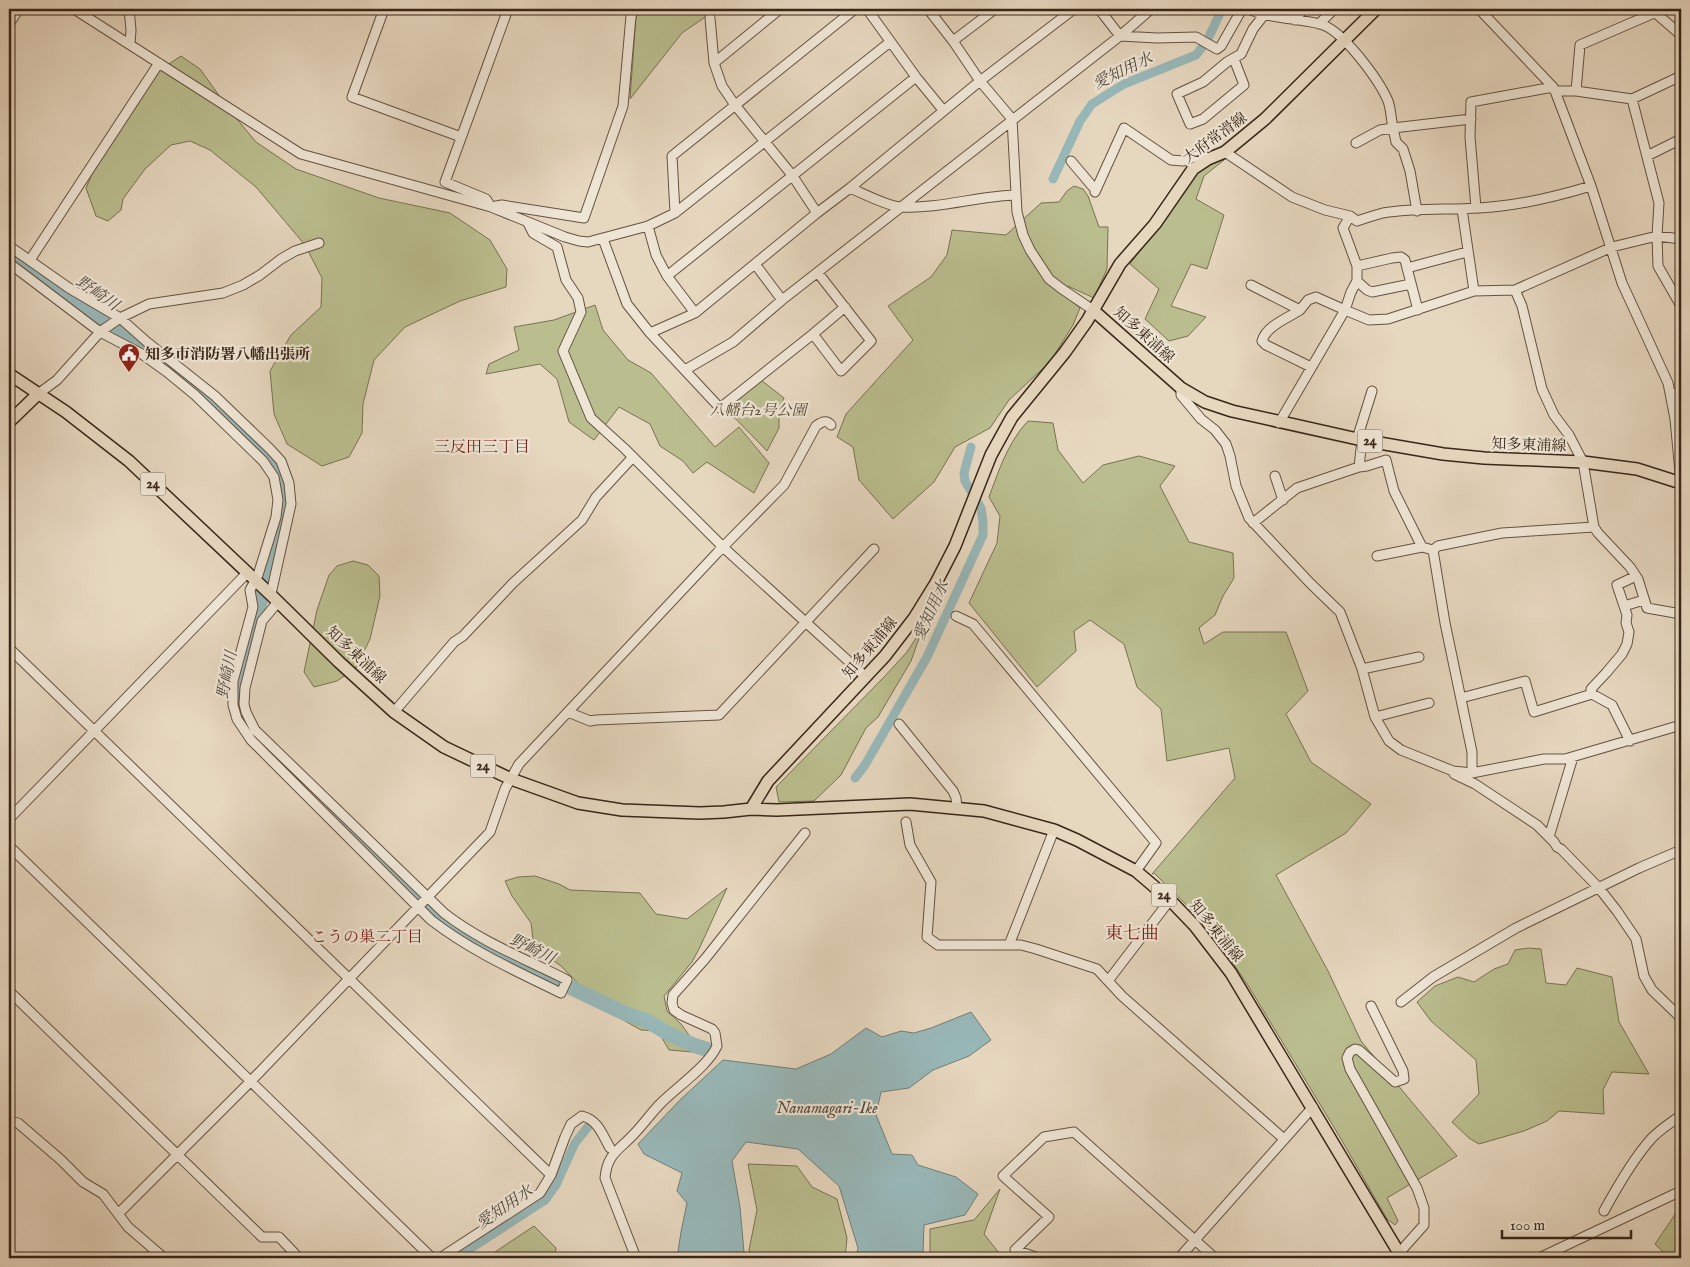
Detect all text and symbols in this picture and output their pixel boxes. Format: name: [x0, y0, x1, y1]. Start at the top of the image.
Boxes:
water label: 愛知用水: [1090, 48, 1158, 95]
street label: 大府常滑線: [1179, 108, 1251, 168]
water label: 野崎川: [72, 272, 124, 317]
street label: 知多東浦線: [1110, 303, 1178, 367]
public building icon: 知多市消防署八幡出張所: [117, 342, 141, 373]
place label: 知多市消防署八幡出張所: [145, 345, 310, 364]
park label: 八幡台2号公園: [710, 401, 809, 420]
road number: 24: [1358, 430, 1382, 452]
street label: 知多東浦線: [1491, 434, 1567, 456]
district label: 三反田三丁目: [434, 438, 530, 458]
road number: 24: [140, 472, 166, 496]
water label: 愛知用水: [910, 576, 955, 644]
street label: 知多東浦線: [839, 613, 901, 683]
street label: 知多東浦線: [322, 622, 390, 688]
water label: 野崎川: [214, 648, 243, 700]
road number: 24: [470, 754, 496, 778]
road number: 24: [1152, 884, 1176, 906]
street label: 知多東浦線: [1185, 896, 1247, 966]
district label: 東七曲: [1105, 923, 1159, 946]
district label: こうの巣二丁目: [311, 928, 423, 948]
water label: 野崎川: [506, 930, 560, 970]
water label: Nanamagari-Ike: [776, 1099, 878, 1119]
water label: 愛知用水: [473, 1181, 539, 1234]
scale bar: [1502, 1207, 1631, 1239]
text: 100 m: [1510, 1216, 1546, 1235]

